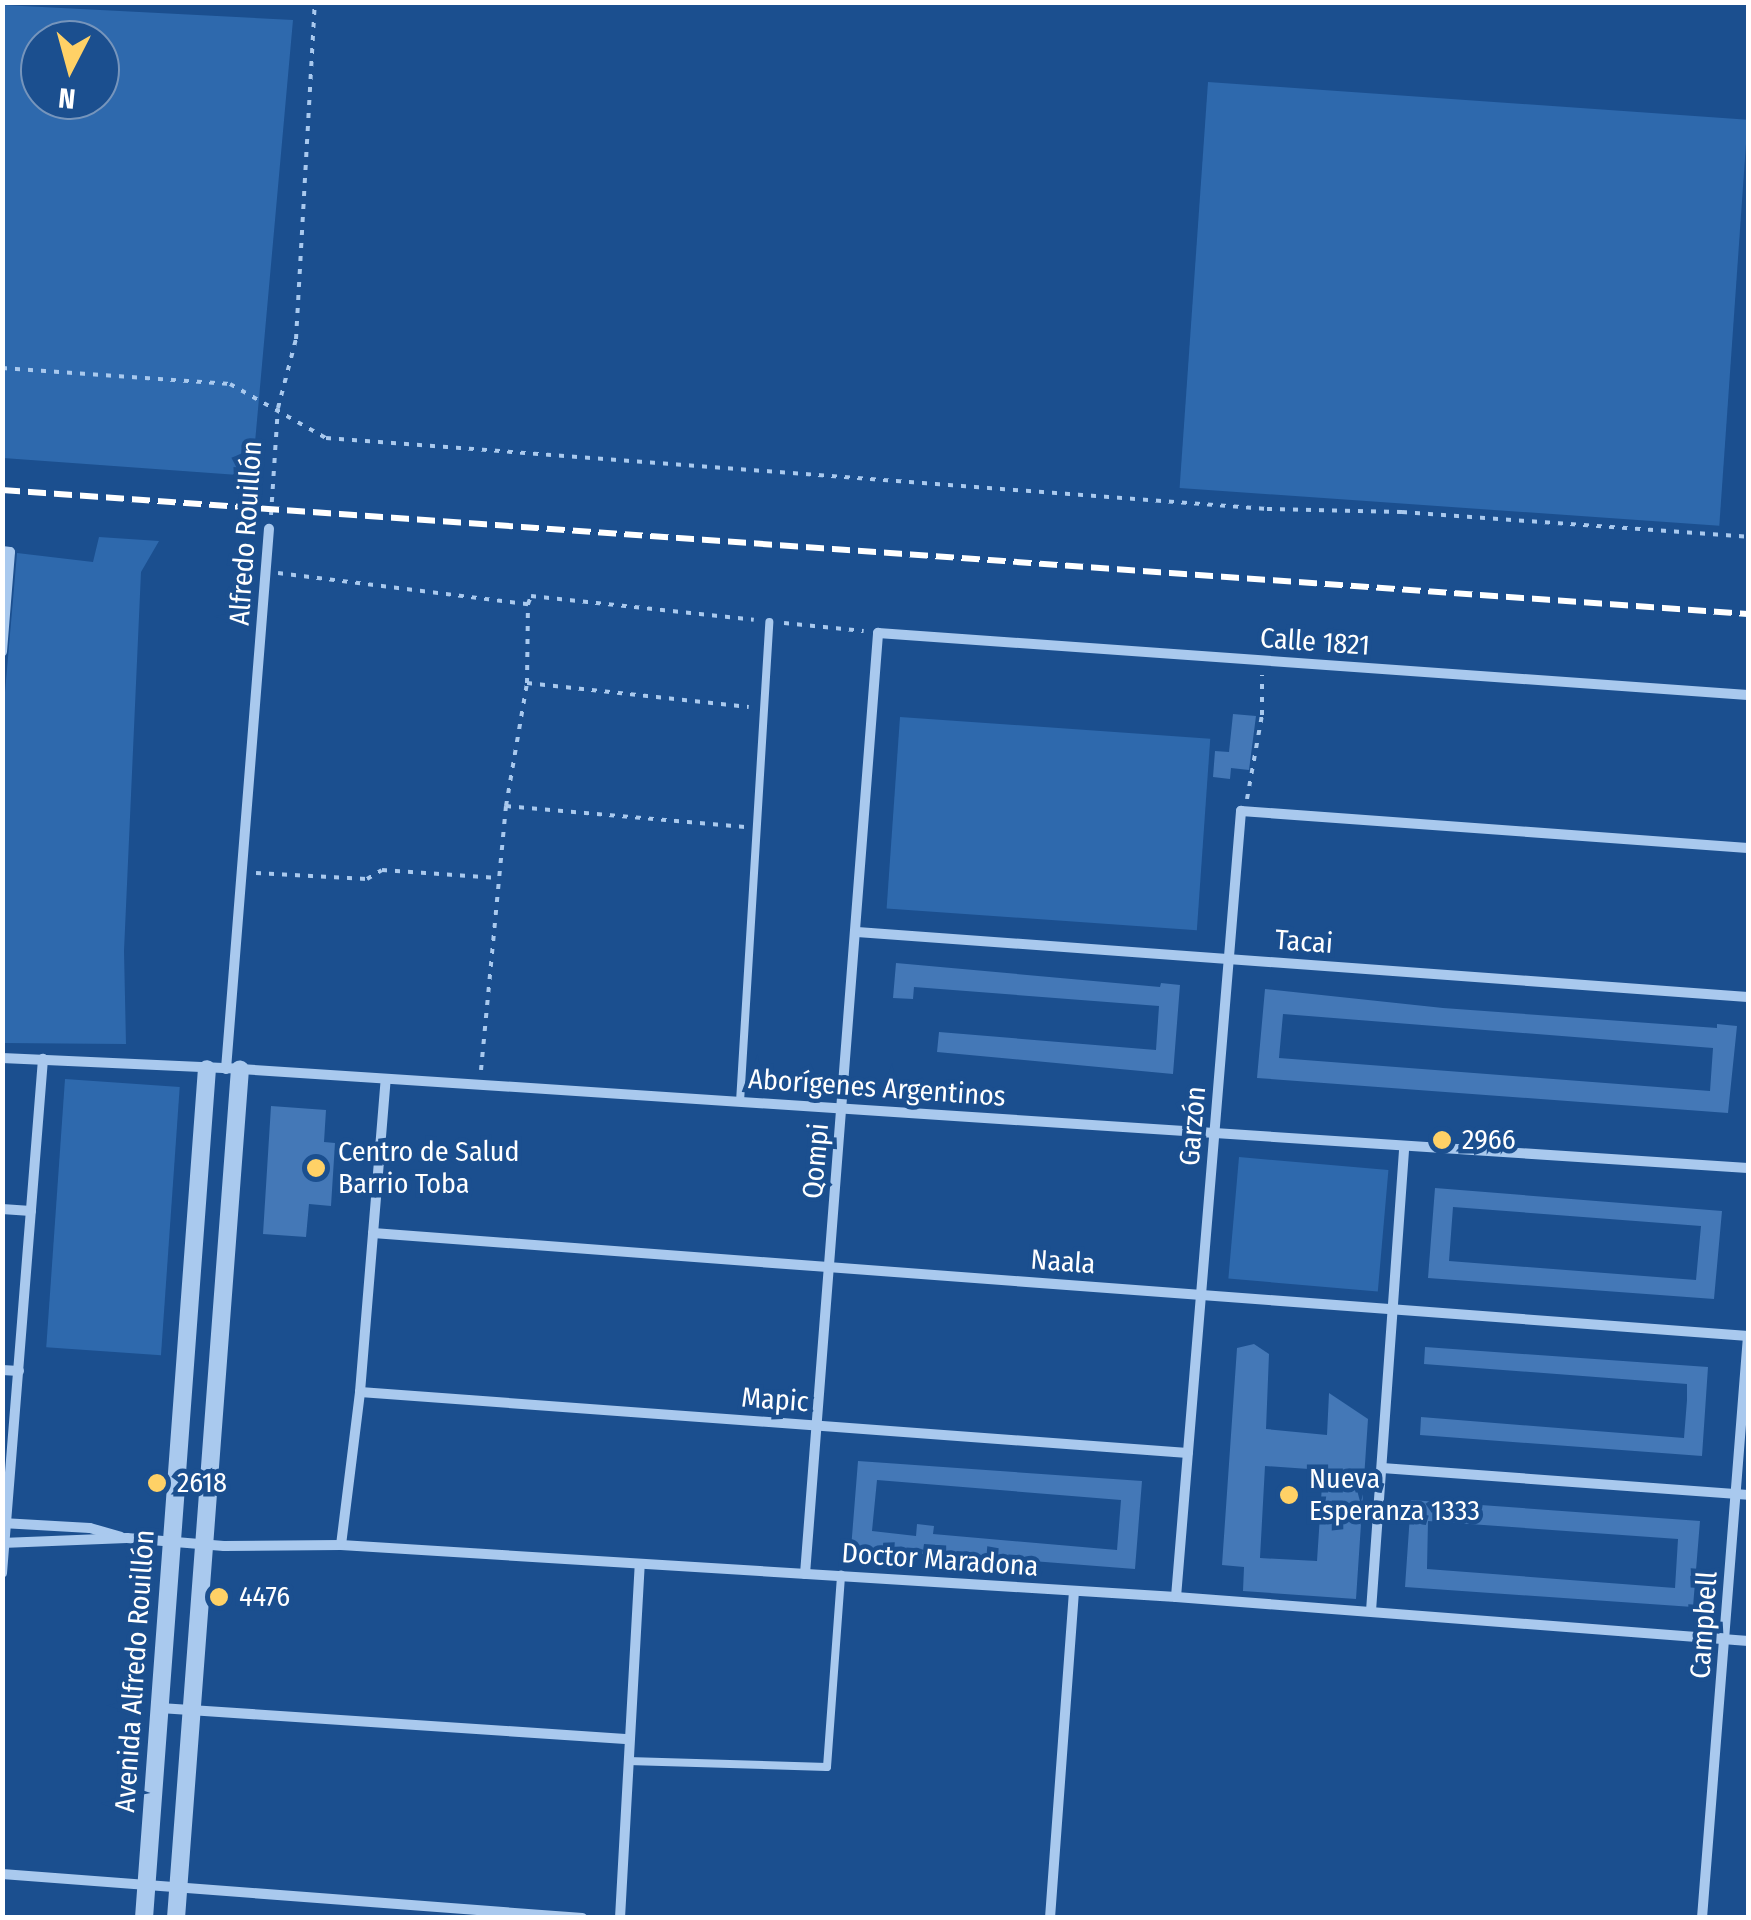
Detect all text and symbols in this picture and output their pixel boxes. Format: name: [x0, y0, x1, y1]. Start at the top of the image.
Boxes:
north arrow: [20, 20, 120, 120]
text: N: [57, 81, 77, 116]
street label: Alfredo Rouillón: [223, 439, 269, 627]
street label: Calle 1821: [1259, 621, 1371, 663]
street label: Tacai: [1274, 923, 1334, 961]
street label: Aborígenes Argentinos: [747, 1062, 1007, 1114]
street label: Garzón: [1173, 1085, 1213, 1167]
street label: Qompi: [796, 1122, 836, 1200]
place label: 2966: [1462, 1123, 1516, 1157]
marker: 2966: [1431, 1129, 1453, 1151]
place label: Centro de Salud Barrio Toba: [338, 1135, 519, 1201]
marker: Centro de Salud Barrio Toba: [303, 1155, 329, 1181]
street label: Naala: [1029, 1243, 1097, 1281]
street label: Mapic: [740, 1381, 810, 1419]
place label: Nueva Esperanza 1333: [1309, 1462, 1480, 1528]
place label: 2618: [177, 1466, 227, 1500]
marker: 2618: [146, 1472, 168, 1494]
marker: Nueva Esperanza 1333: [1278, 1484, 1300, 1506]
street label: Avenida Alfredo Rouillón: [108, 1529, 162, 1813]
street label: Doctor Maradona: [840, 1536, 1040, 1584]
street label: Campbell: [1683, 1570, 1725, 1680]
place label: 4476: [239, 1580, 290, 1614]
marker: 4476: [208, 1586, 230, 1608]

